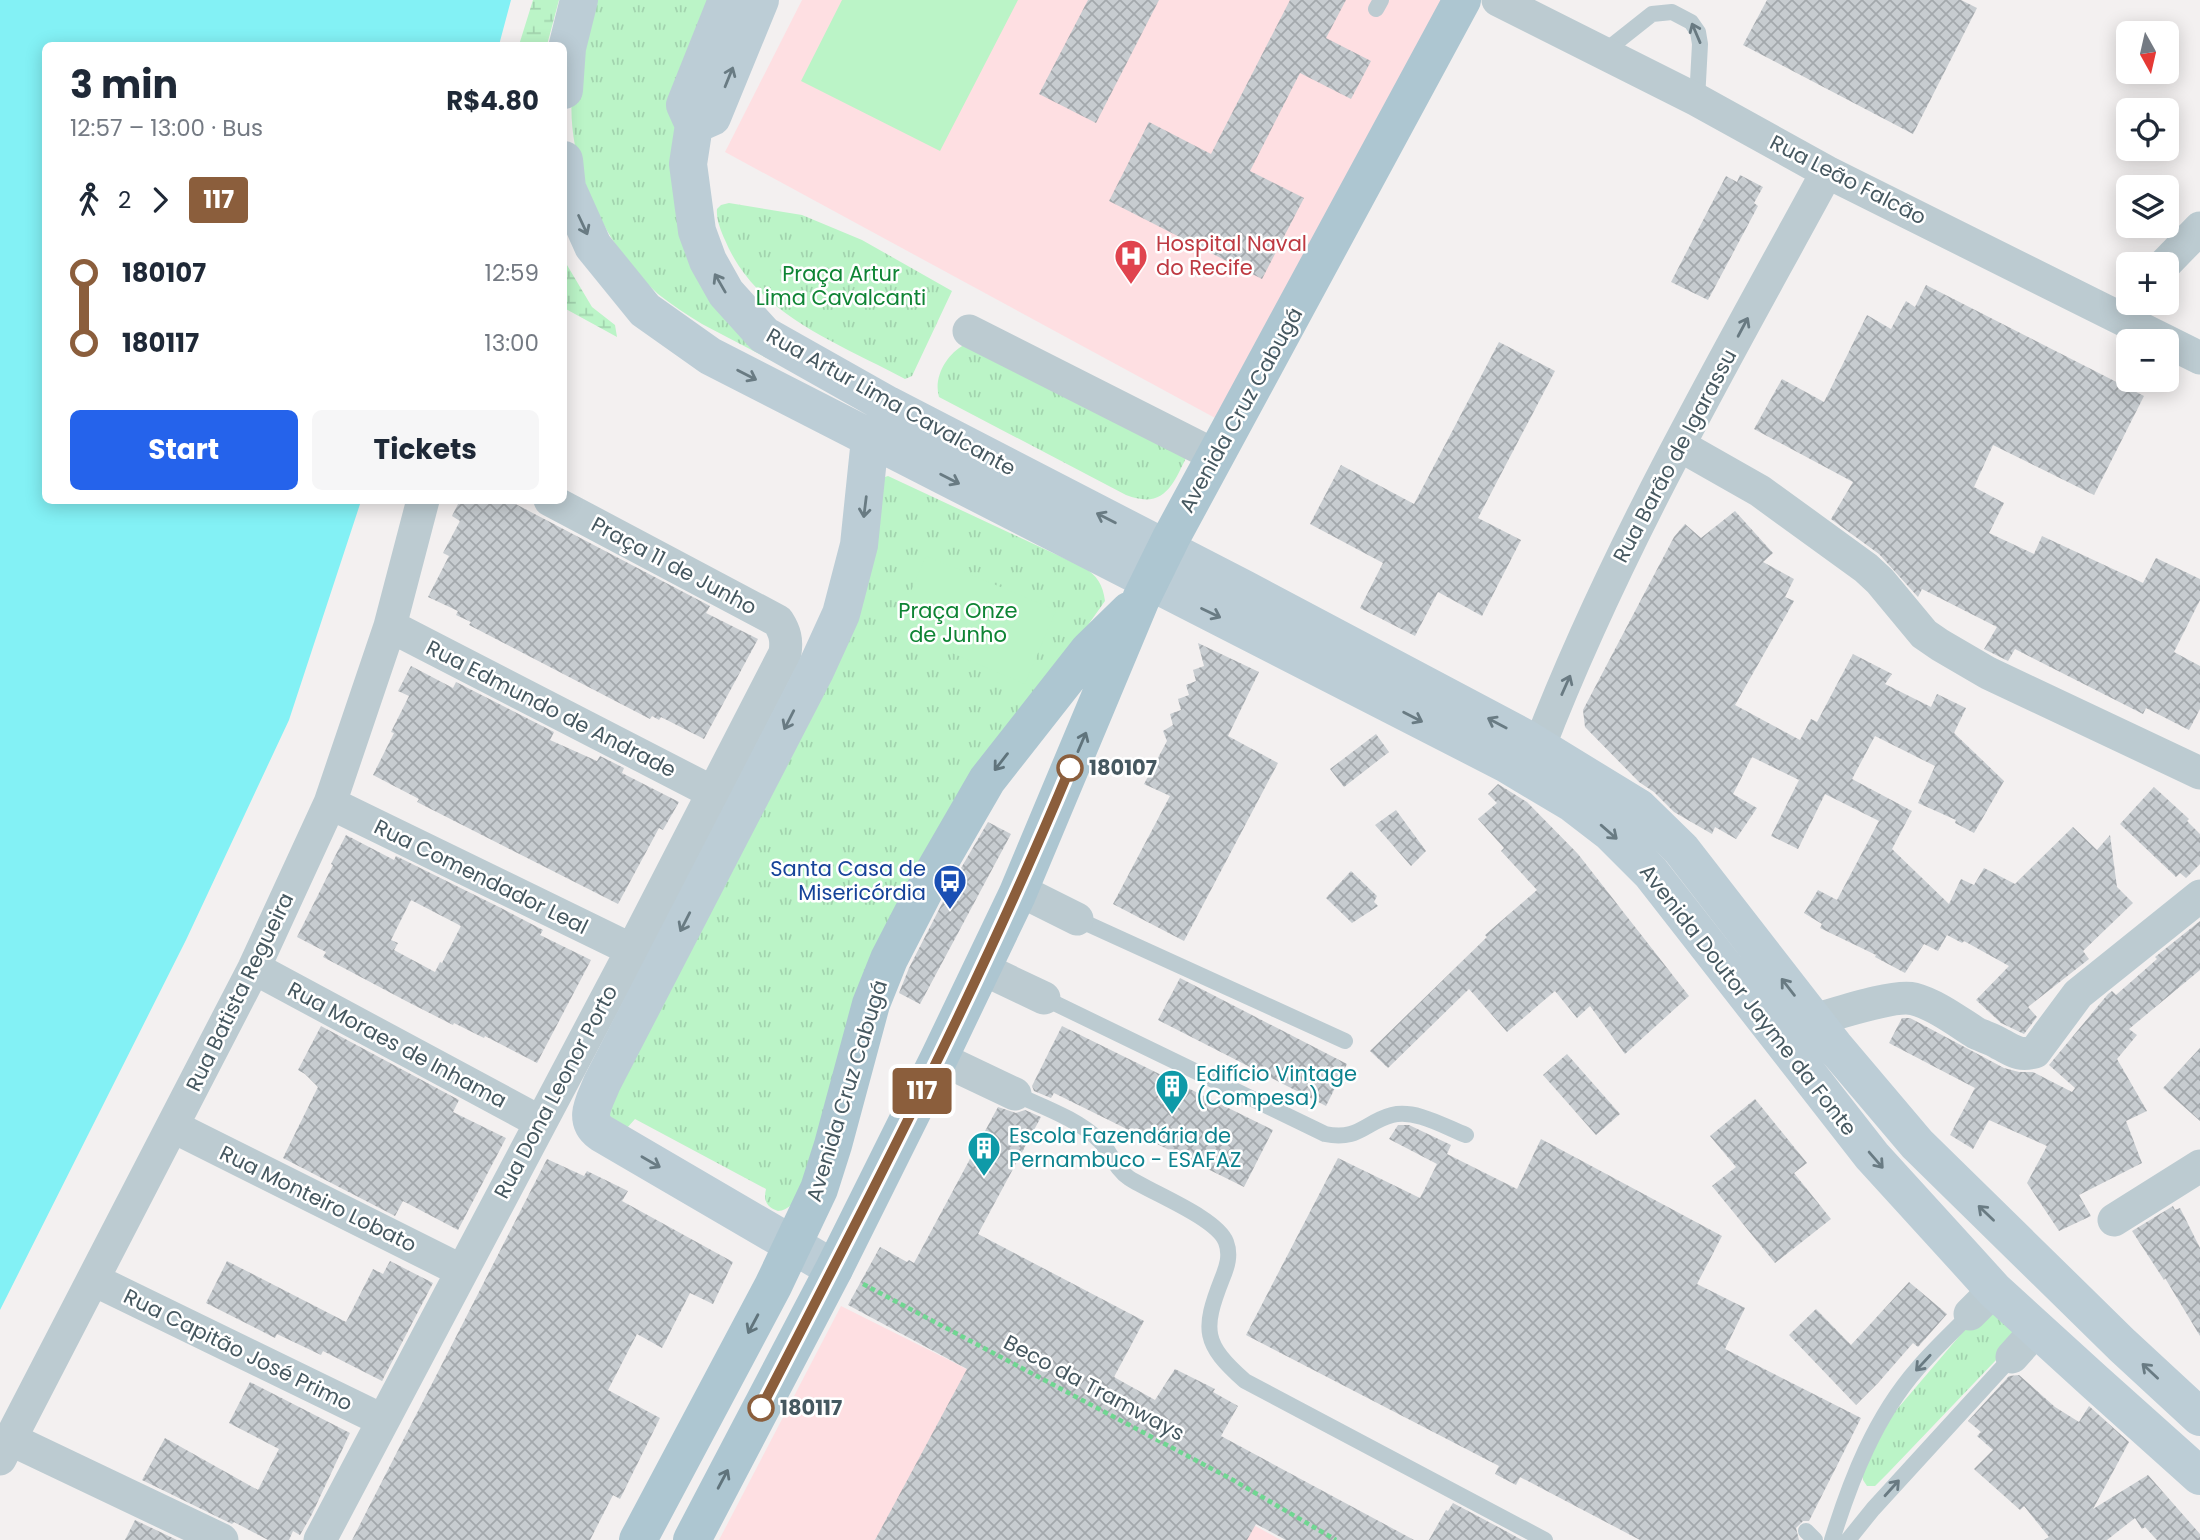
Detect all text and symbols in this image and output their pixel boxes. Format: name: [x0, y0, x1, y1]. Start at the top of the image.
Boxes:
north arrow: [2116, 21, 2179, 84]
map controls: [2116, 21, 2179, 392]
one-way arrow: [1688, 23, 1701, 44]
text: 3 min: [70, 58, 178, 111]
one-way arrow: [723, 67, 736, 89]
text: R$4.80: [446, 83, 539, 119]
button: locate: [2116, 98, 2179, 161]
text: 12:57 – 13:00 · Bus: [70, 112, 263, 144]
street label: Rua Leão Falcão: [1765, 128, 1931, 231]
button: layers: [2116, 175, 2179, 238]
icon: walk: [70, 181, 108, 219]
icon: forward: [141, 181, 179, 219]
text: 117: [203, 183, 234, 216]
text: 2: [118, 184, 131, 216]
one-way arrow: [577, 214, 590, 235]
place label: Hospital Naval do Recife: [1156, 229, 1307, 282]
hospital icon: Hospital Naval do Recife: [1112, 237, 1150, 286]
button: +: [2116, 252, 2179, 315]
text: 180107: [122, 255, 206, 291]
text: 12:59: [485, 257, 539, 289]
park label: Praça Artur Lima Cavalcanti: [756, 259, 926, 312]
one-way arrow: [713, 273, 727, 293]
street label: Avenida Cruz Cabugá: [1172, 302, 1309, 518]
one-way arrow: [1737, 317, 1750, 338]
street label: Rua Artur Lima Cavalcante: [761, 321, 1021, 482]
text: 180117: [122, 325, 199, 361]
text: 13:00: [484, 327, 539, 359]
button: −: [2116, 329, 2179, 392]
street label: Rua Barão de Igarassu: [1606, 344, 1743, 568]
one-way arrow: [736, 369, 757, 383]
button: Start: [70, 410, 298, 490]
button: Tickets: [312, 410, 539, 490]
one-way arrow: [939, 472, 960, 486]
one-way arrow: [858, 495, 871, 518]
street label: Praça 11 de Junho: [586, 510, 762, 621]
one-way arrow: [1096, 511, 1117, 524]
park label: Praça Onze de Junho: [898, 596, 1018, 649]
one-way arrow: [1200, 607, 1221, 621]
street label: Rua Edmundo de Andrade: [421, 633, 681, 784]
one-way arrow: [1560, 674, 1573, 696]
one-way arrow: [782, 709, 796, 730]
one-way arrow: [1402, 710, 1423, 724]
one-way arrow: [1487, 716, 1508, 729]
one-way arrow: [1076, 732, 1089, 753]
one-way arrow: [993, 752, 1008, 771]
place label: 180107: [1089, 753, 1157, 782]
marker: 180107: [1057, 755, 1083, 781]
street label: Rua Comendador Leal: [369, 812, 593, 941]
one-way arrow: [1599, 824, 1617, 840]
place label: Santa Casa de Misericórdia: [770, 854, 926, 907]
street label: Avenida Doutor Jayme da Fonte: [1633, 858, 1864, 1142]
bus stop icon: Santa Casa de Misericórdia: [931, 862, 969, 911]
street label: Rua Batista Regueira: [179, 887, 300, 1096]
one-way arrow: [678, 911, 692, 932]
street label: Rua Moraes de Inhama: [283, 974, 512, 1115]
street label: Avenida Cruz Cabugá: [799, 976, 894, 1205]
one-way arrow: [1781, 978, 1796, 997]
street label: Rua Dona Leonor Porto: [487, 980, 624, 1204]
place label: Edifício Vintage (Compesa): [1196, 1059, 1357, 1112]
building icon: Edifício Vintage (Compesa): [1153, 1067, 1191, 1116]
line badge: 117: [882, 1068, 962, 1114]
text: 117: [907, 1074, 937, 1107]
place label: Escola Fazendária de Pernambuco - ESAFAZ: [1009, 1121, 1241, 1174]
building icon: Escola Fazendária de Pernambuco - ESAFAZ: [965, 1129, 1003, 1178]
street label: Rua Monteiro Lobato: [215, 1138, 421, 1259]
one-way arrow: [1868, 1151, 1884, 1169]
one-way arrow: [640, 1156, 660, 1170]
one-way arrow: [1978, 1205, 1995, 1222]
street label: Rua Capitão José Primo: [119, 1281, 357, 1418]
one-way arrow: [745, 1313, 759, 1334]
street label: Beco da Tramways: [999, 1328, 1190, 1448]
one-way arrow: [1915, 1354, 1931, 1372]
one-way arrow: [2141, 1363, 2159, 1379]
place label: 180117: [780, 1393, 842, 1422]
marker: 180117: [748, 1395, 774, 1421]
one-way arrow: [717, 1470, 731, 1490]
one-way arrow: [1884, 1479, 1900, 1497]

